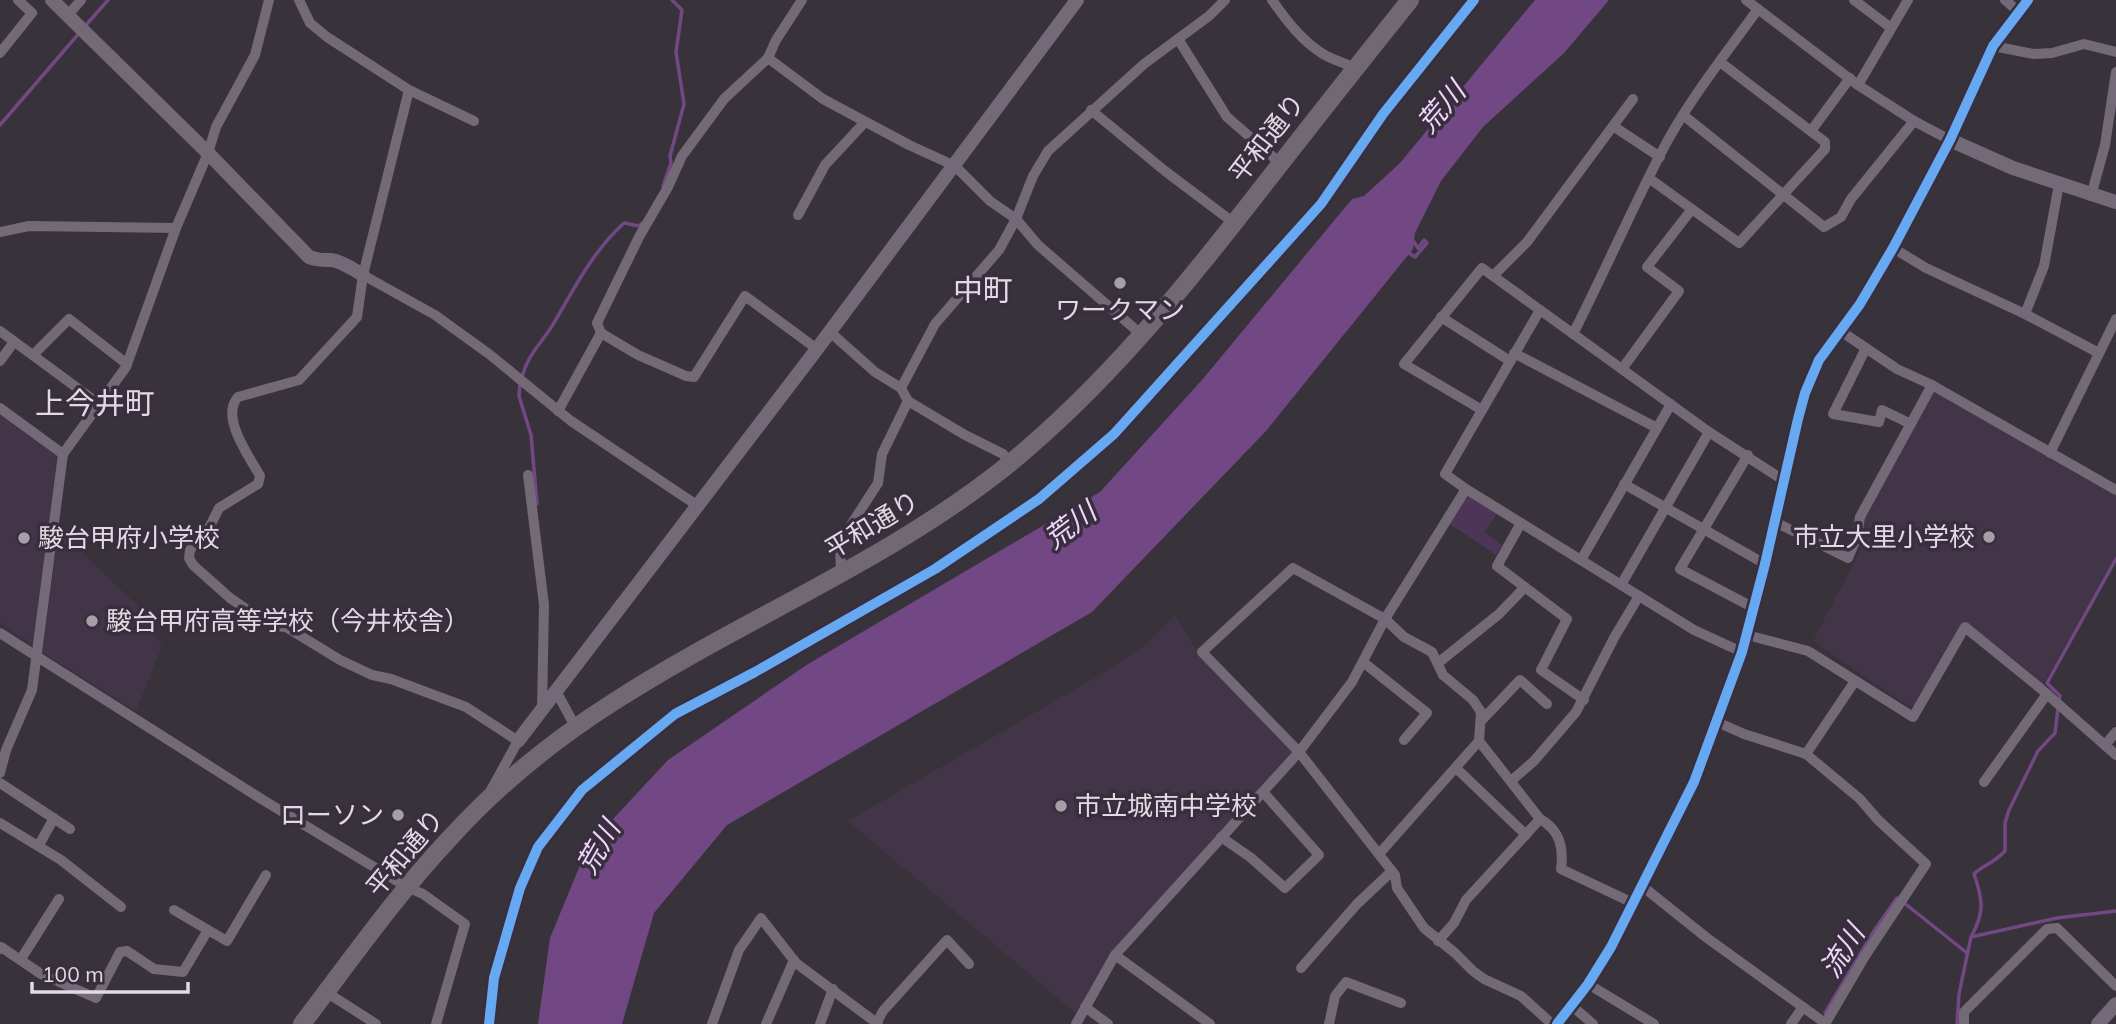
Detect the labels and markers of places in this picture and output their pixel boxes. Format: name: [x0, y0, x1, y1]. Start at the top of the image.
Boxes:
marker: ワークマン: [1112, 275, 1128, 291]
place label: ワークマン: [1055, 293, 1185, 326]
place label: 市立大里小学校: [1793, 520, 1975, 553]
place label: 駿台甲府小学校: [38, 521, 220, 554]
marker: 市立大里小学校: [1981, 529, 1997, 545]
marker: 駿台甲府小学校: [16, 530, 32, 546]
place label: 駿台甲府高等学校（今井校舎）: [106, 604, 470, 637]
marker: 駿台甲府高等学校（今井校舎）: [84, 613, 100, 629]
place label: 市立城南中学校: [1075, 789, 1257, 822]
place label: ローソン: [280, 798, 384, 831]
marker: 市立城南中学校: [1053, 798, 1069, 814]
marker: ローソン: [390, 807, 406, 823]

